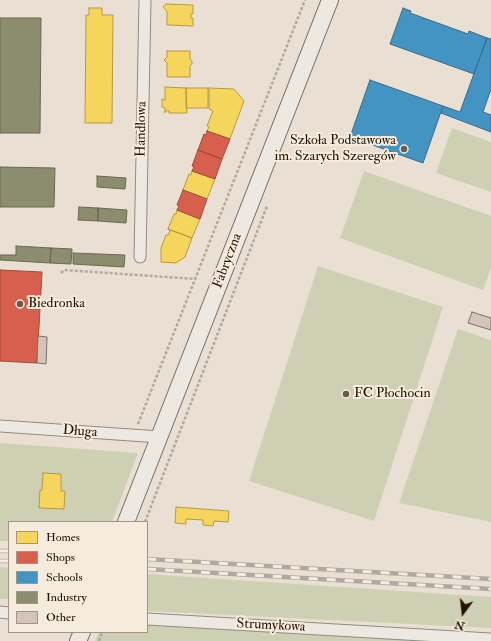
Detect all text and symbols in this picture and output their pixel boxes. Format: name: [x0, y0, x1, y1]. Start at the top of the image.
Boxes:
street label: Handlowa: [133, 101, 151, 157]
place label: Szkoła Podstawowa im. Szarych Szeregów: [275, 133, 396, 166]
marker: Szkoła Podstawowa im. Szarych Szeregów: [399, 144, 409, 154]
street label: Fabryczna: [210, 231, 246, 291]
place label: Biedronka: [28, 296, 85, 312]
marker: Biedronka: [15, 299, 25, 309]
place label: FC Płochocin: [354, 386, 431, 402]
marker: FC Płochocin: [341, 389, 351, 399]
street label: Długa: [62, 422, 98, 442]
legend: [8, 521, 148, 633]
text: Homes: [46, 530, 80, 545]
text: Shops: [46, 550, 75, 565]
text: Schools: [46, 570, 83, 585]
text: Industry: [46, 590, 87, 605]
north arrow: [443, 593, 483, 633]
text: Other: [46, 610, 75, 625]
street label: Strumykowa: [236, 616, 306, 636]
text: N: [453, 618, 466, 633]

